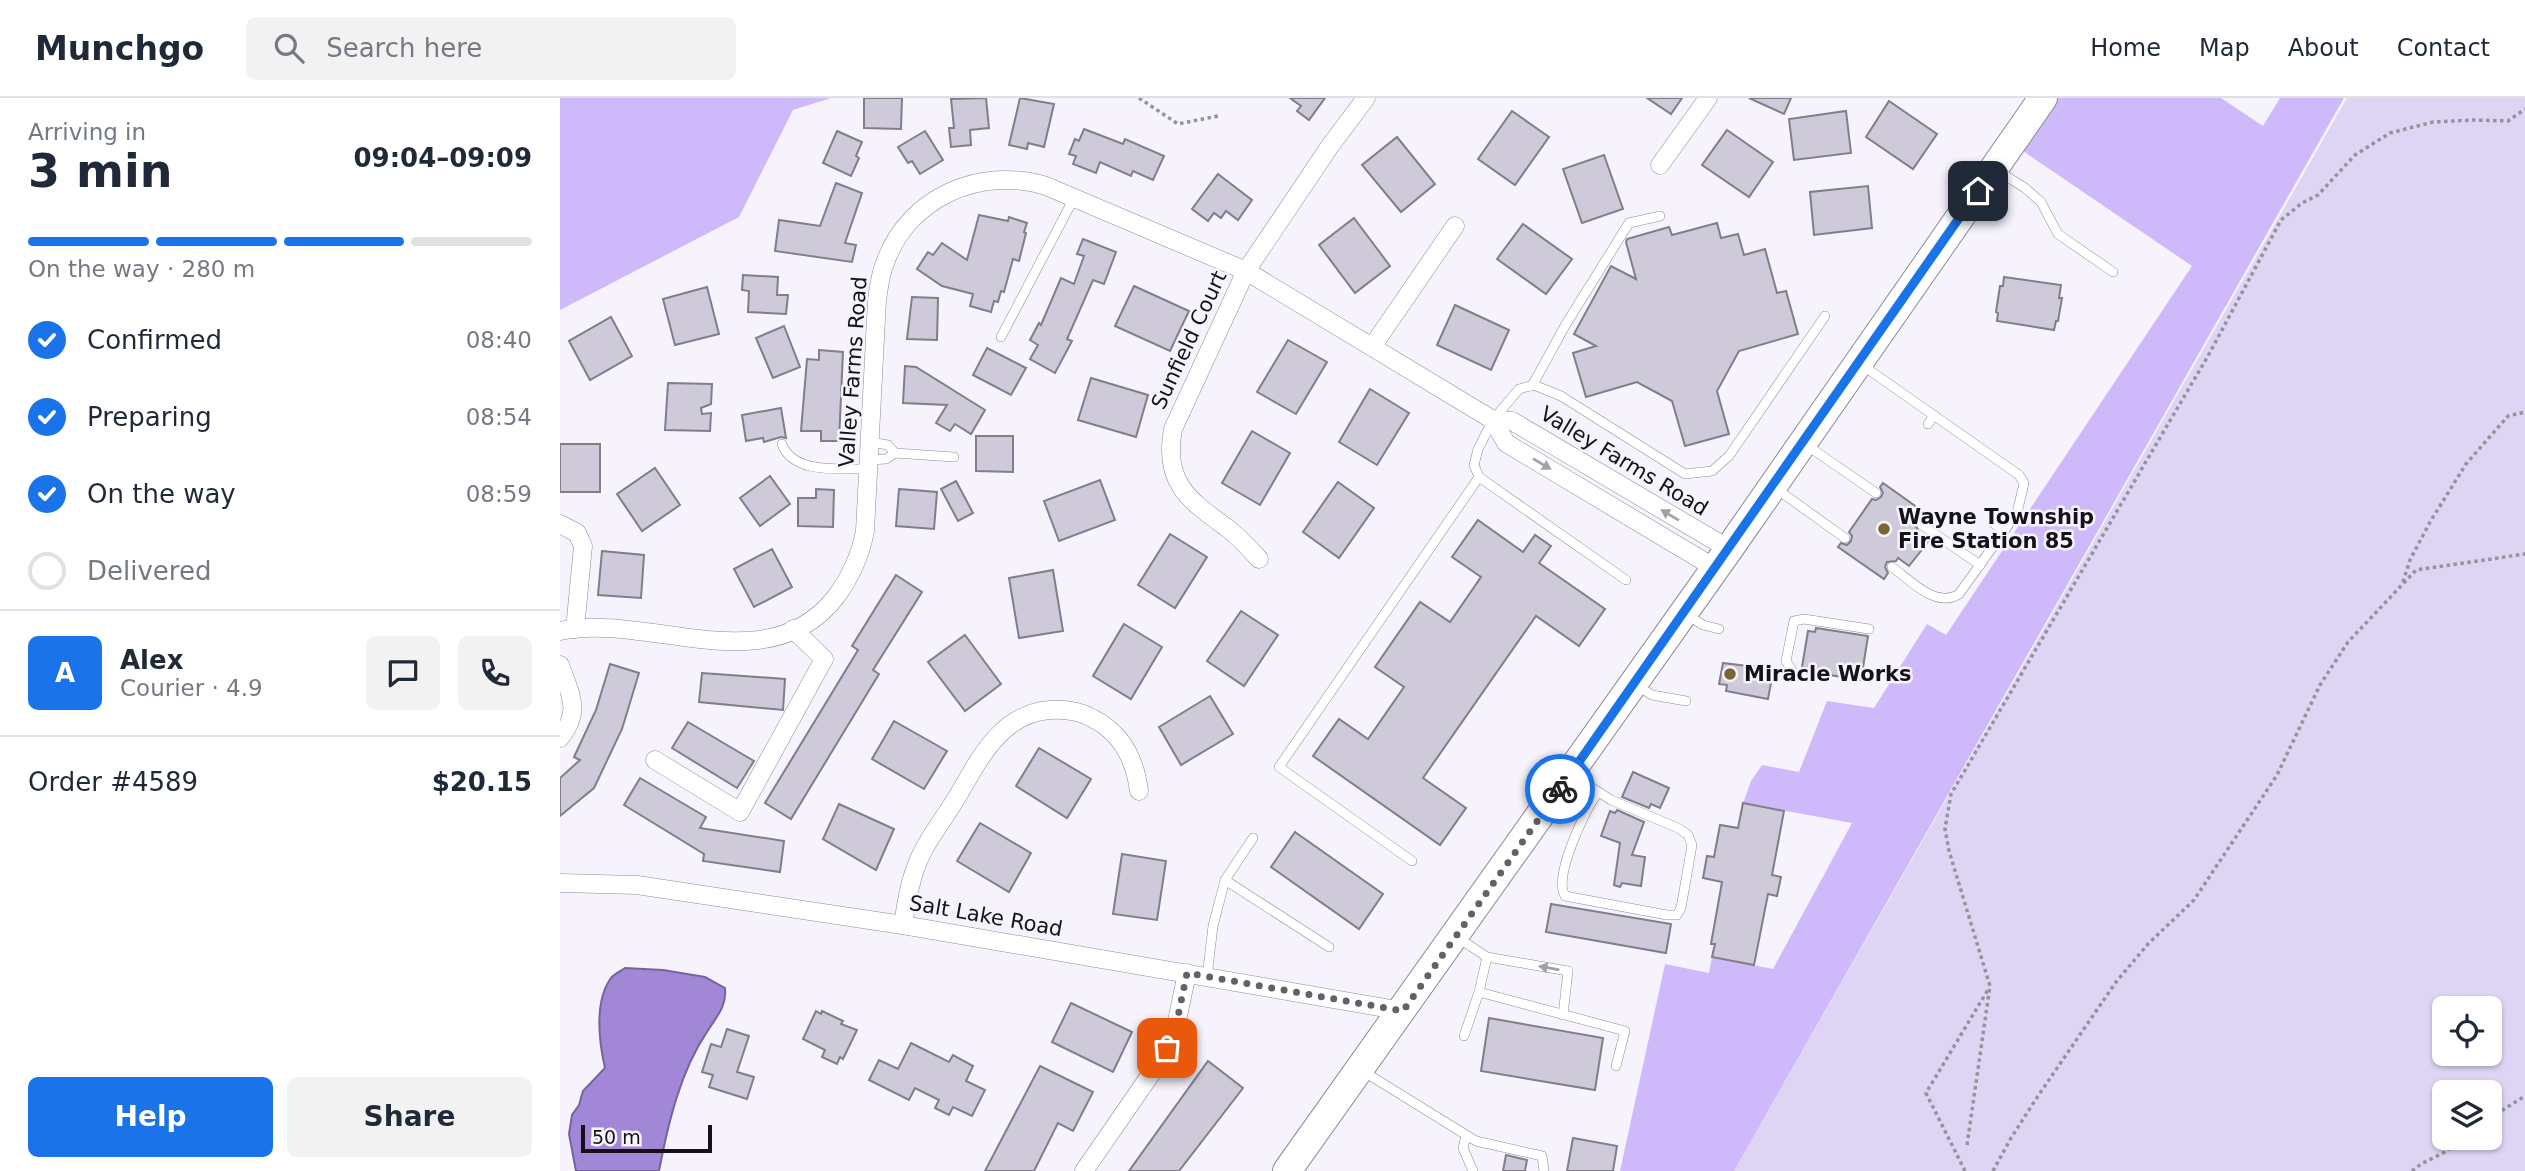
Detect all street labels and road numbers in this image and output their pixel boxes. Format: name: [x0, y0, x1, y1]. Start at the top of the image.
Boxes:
street label: Sunfield Court: [1147, 267, 1231, 413]
street label: Valley Farms Road: [834, 276, 872, 468]
street label: Valley Farms Road: [1536, 401, 1712, 521]
street label: Salt Lake Road: [907, 891, 1065, 941]

